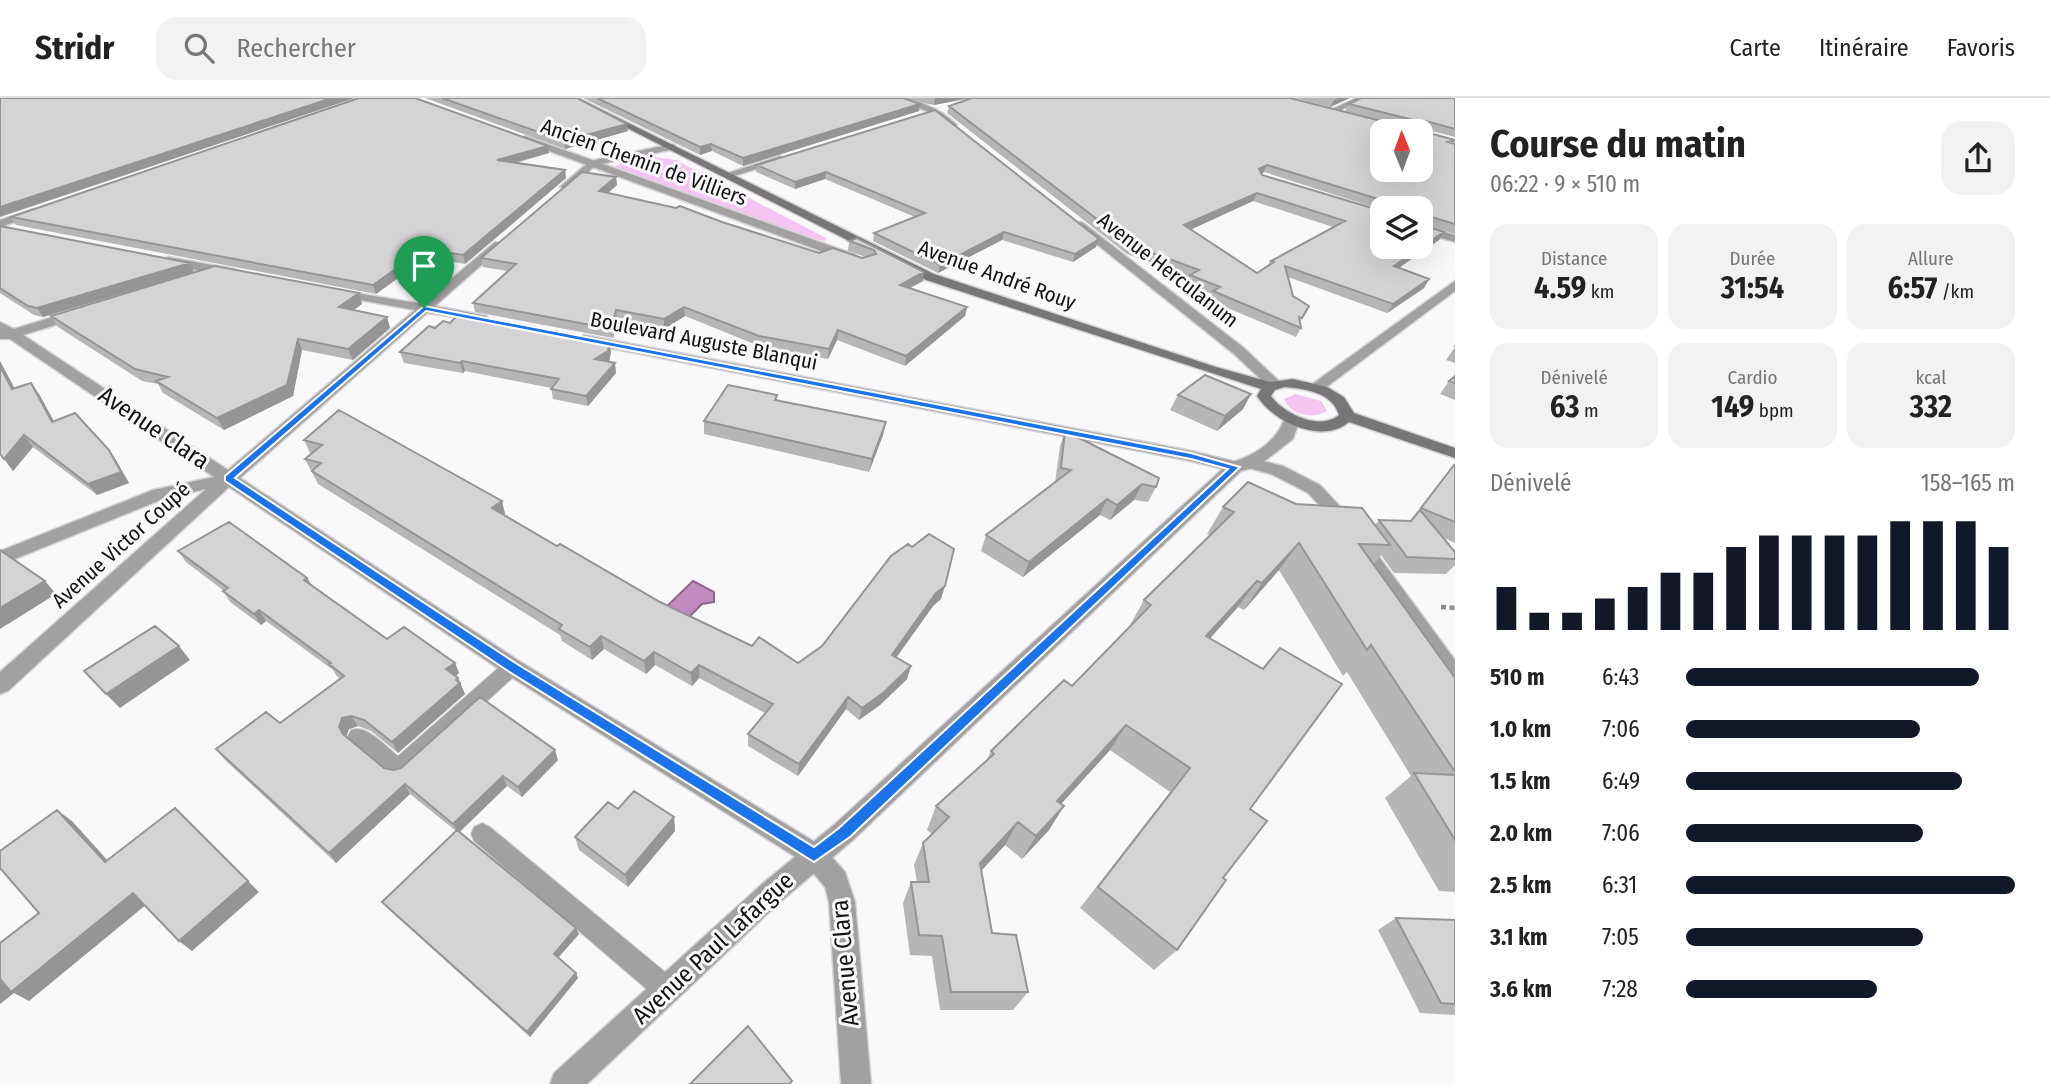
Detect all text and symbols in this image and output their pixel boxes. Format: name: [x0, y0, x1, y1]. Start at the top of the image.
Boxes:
search box: [156, 17, 646, 80]
text: Stridr: [35, 28, 114, 68]
icon: search: [180, 29, 218, 67]
text: Rechercher: [236, 33, 356, 64]
text: Carte: [1730, 34, 1781, 62]
text: Itinéraire: [1819, 34, 1909, 62]
text: Favoris: [1947, 34, 2015, 62]
street label: Ancien Chemin de Villiers: [537, 113, 751, 211]
north arrow: [1370, 119, 1433, 182]
map controls: [1370, 119, 1433, 259]
text: Course du matin: [1490, 121, 1746, 167]
button: share: [1941, 121, 2015, 195]
text: 06:22 · 9 × 510 m: [1490, 170, 1640, 198]
button: layers: [1370, 196, 1433, 259]
street label: Avenue Herculanum: [1092, 207, 1244, 333]
street label: Avenue André Rouy: [915, 234, 1080, 316]
pin: [394, 236, 454, 308]
icon: arrive: [405, 247, 443, 285]
text: Distance: [1541, 247, 1607, 270]
text: Durée: [1730, 247, 1775, 270]
text: Allure: [1908, 247, 1954, 270]
text: 4.59: [1534, 270, 1586, 306]
text: 31:54: [1721, 270, 1784, 306]
text: 6:57: [1888, 270, 1937, 306]
text: km: [1586, 280, 1614, 303]
text: /km: [1937, 280, 1974, 303]
street label: Boulevard Auguste Blanqui: [588, 306, 820, 376]
text: Dénivelé: [1541, 366, 1608, 389]
text: Cardio: [1728, 366, 1777, 389]
text: kcal: [1915, 366, 1946, 389]
street label: Avenue Clara: [93, 381, 215, 475]
text: 63: [1550, 389, 1579, 425]
text: 149: [1711, 389, 1754, 425]
text: 332: [1910, 389, 1952, 425]
text: m: [1579, 399, 1599, 422]
text: bpm: [1754, 399, 1794, 422]
text: Dénivelé: [1490, 469, 1571, 497]
text: 158–165 m: [1921, 469, 2015, 497]
street label: Avenue Victor Coupé: [47, 476, 195, 614]
text: 510 m: [1490, 663, 1545, 691]
text: 6:43: [1602, 663, 1639, 691]
text: 1.0 km: [1490, 715, 1551, 743]
text: 7:06: [1602, 715, 1640, 743]
text: 1.5 km: [1490, 767, 1551, 795]
text: 6:49: [1602, 767, 1640, 795]
text: 2.0 km: [1490, 819, 1552, 847]
text: 7:06: [1602, 819, 1640, 847]
street label: Avenue Paul Lafargue: [627, 866, 799, 1030]
text: 2.5 km: [1490, 871, 1551, 899]
text: 6:31: [1602, 871, 1637, 899]
street label: Avenue Clara: [826, 898, 864, 1028]
text: 3.1 km: [1490, 923, 1548, 951]
text: 7:05: [1602, 923, 1639, 951]
text: 3.6 km: [1490, 975, 1552, 1003]
text: 7:28: [1602, 975, 1638, 1003]

